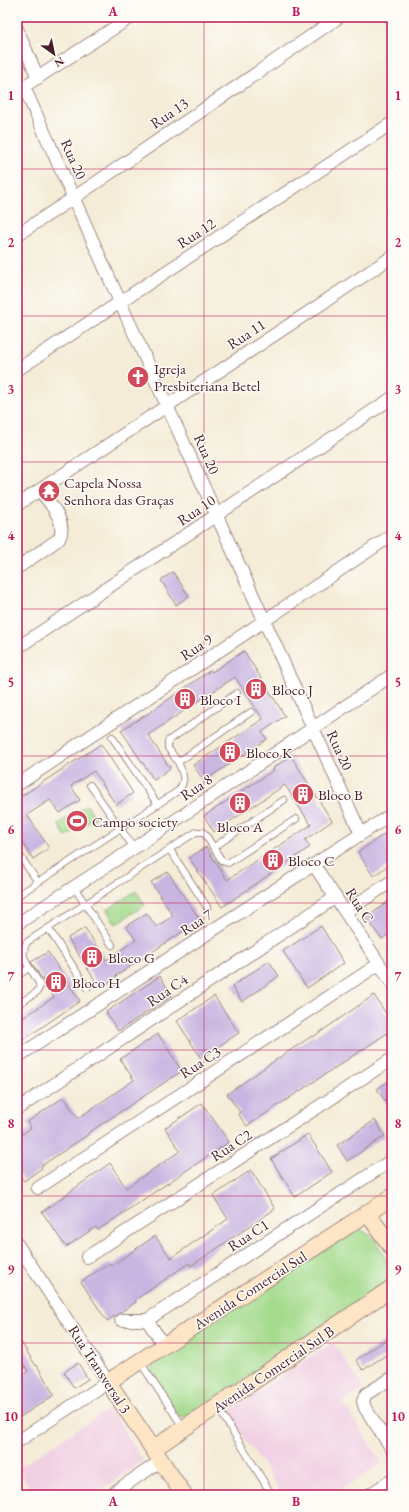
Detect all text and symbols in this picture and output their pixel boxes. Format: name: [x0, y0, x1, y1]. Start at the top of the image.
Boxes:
text: A: [107, 3, 118, 20]
text: B: [292, 3, 300, 20]
north arrow: [34, 34, 74, 74]
text: N: [52, 54, 67, 71]
text: 1: [8, 87, 15, 104]
text: 1: [395, 87, 402, 104]
street label: Rua 13: [146, 93, 192, 133]
street label: Rua 20: [57, 136, 91, 182]
street label: Rua 12: [173, 213, 219, 252]
text: 2: [8, 234, 15, 251]
text: 2: [395, 234, 402, 251]
street label: Rua 11: [223, 315, 269, 353]
place label: Igreja Presbiteriana Betel: [154, 359, 261, 395]
church icon: Igreja Presbiteriana Betel: [125, 364, 151, 390]
text: 3: [8, 381, 15, 398]
text: 3: [395, 381, 402, 398]
street label: Rua 20: [190, 431, 224, 477]
place label: Capela Nossa Senhora das Graças: [64, 473, 174, 509]
temple icon: Capela Nossa Senhora das Graças: [36, 478, 62, 504]
street label: Rua 10: [173, 490, 219, 530]
text: 4: [8, 527, 15, 544]
text: 4: [395, 527, 402, 544]
street label: Rua 9: [176, 629, 216, 665]
text: 5: [8, 674, 14, 691]
text: 5: [395, 674, 401, 691]
building icon: Bloco J: [243, 676, 269, 702]
place label: Bloco J: [272, 680, 313, 699]
building icon: Bloco I: [172, 686, 198, 712]
place label: Bloco I: [200, 690, 241, 709]
street label: Rua 20: [323, 727, 357, 773]
building icon: Bloco K: [217, 739, 243, 765]
place label: Bloco K: [246, 743, 293, 762]
street label: Rua 8: [176, 769, 216, 805]
building icon: Bloco B: [290, 781, 316, 807]
place label: Bloco B: [318, 785, 363, 804]
building icon: Bloco A: [227, 790, 253, 816]
sports icon: Campo society: [64, 808, 90, 834]
place label: Campo society: [92, 812, 178, 831]
place label: Bloco A: [217, 817, 264, 836]
text: 6: [8, 821, 15, 838]
text: 6: [395, 821, 402, 838]
building icon: Bloco C: [260, 847, 286, 873]
place label: Bloco C: [288, 851, 335, 870]
street label: Rua C: [342, 884, 378, 926]
street label: Rua 7: [176, 904, 216, 939]
building icon: Bloco G: [79, 944, 105, 970]
place label: Bloco G: [108, 948, 155, 967]
text: 7: [8, 968, 15, 985]
text: 7: [395, 968, 402, 985]
building icon: Bloco H: [43, 969, 69, 995]
street label: Rua C4: [143, 969, 192, 1011]
place label: Bloco H: [72, 973, 120, 992]
street label: Rua C3: [176, 1042, 224, 1082]
text: 8: [8, 1115, 15, 1132]
text: 8: [395, 1115, 402, 1132]
street label: Rua C2: [207, 1124, 256, 1165]
street label: Rua C1: [224, 1215, 272, 1255]
street label: Avenida Comercial Sul: [189, 1246, 310, 1334]
text: 9: [8, 1261, 15, 1278]
text: 9: [395, 1261, 402, 1278]
street label: Rua Transversal 3: [64, 1321, 136, 1417]
street label: Avenida Comercial Sul B: [208, 1321, 338, 1417]
text: 10: [4, 1408, 18, 1425]
text: 10: [391, 1408, 405, 1425]
text: A: [107, 1493, 118, 1510]
text: B: [292, 1493, 300, 1510]

